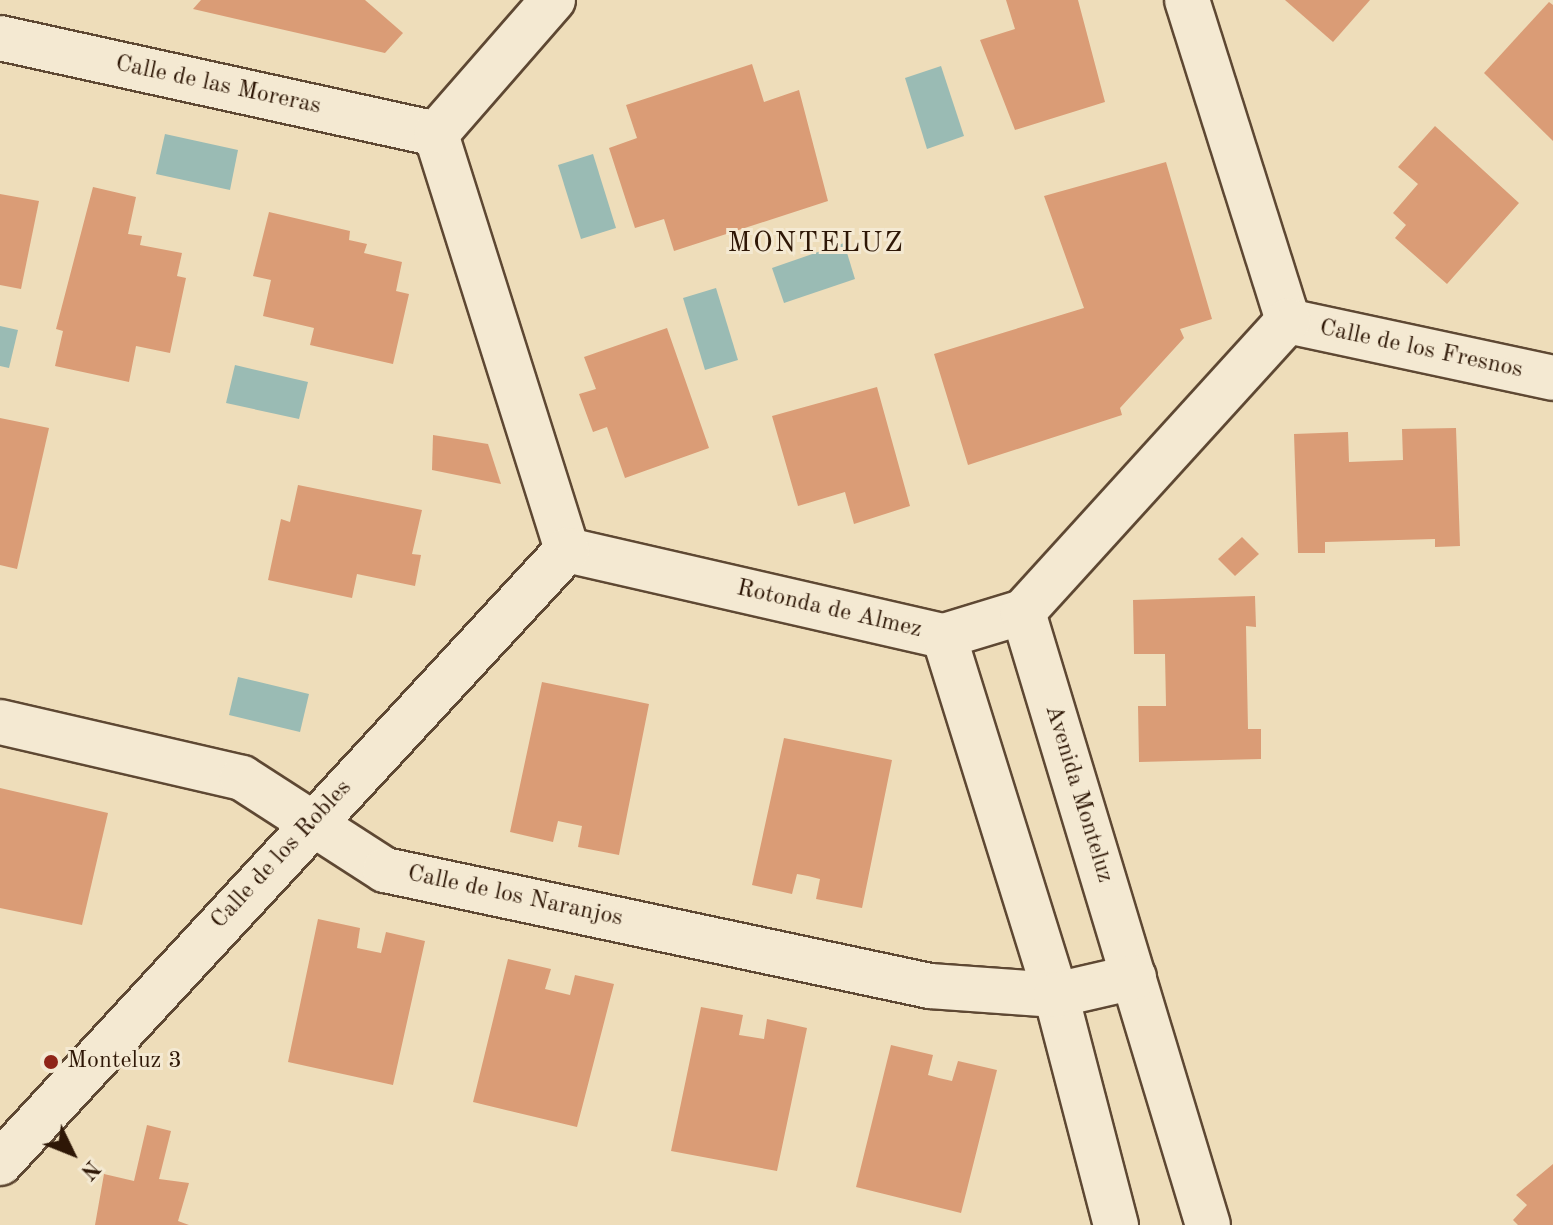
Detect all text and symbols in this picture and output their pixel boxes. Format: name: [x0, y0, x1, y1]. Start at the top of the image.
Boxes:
street label: Calle de las Moreras: [113, 50, 323, 122]
district label: MONTELUZ: [727, 227, 905, 261]
street label: Calle de los Fresnos: [1317, 314, 1525, 386]
street label: Rotonda de Almez: [734, 575, 924, 645]
street label: Avenida Monteluz: [1037, 702, 1119, 886]
street label: Calle de los Robles: [205, 774, 359, 936]
street label: Calle de los Naranjos: [405, 860, 625, 934]
place label: Monteluz 3: [67, 1048, 182, 1076]
marker: Monteluz 3: [42, 1053, 60, 1071]
north arrow: [32, 1113, 112, 1193]
text: N: [76, 1156, 103, 1183]

